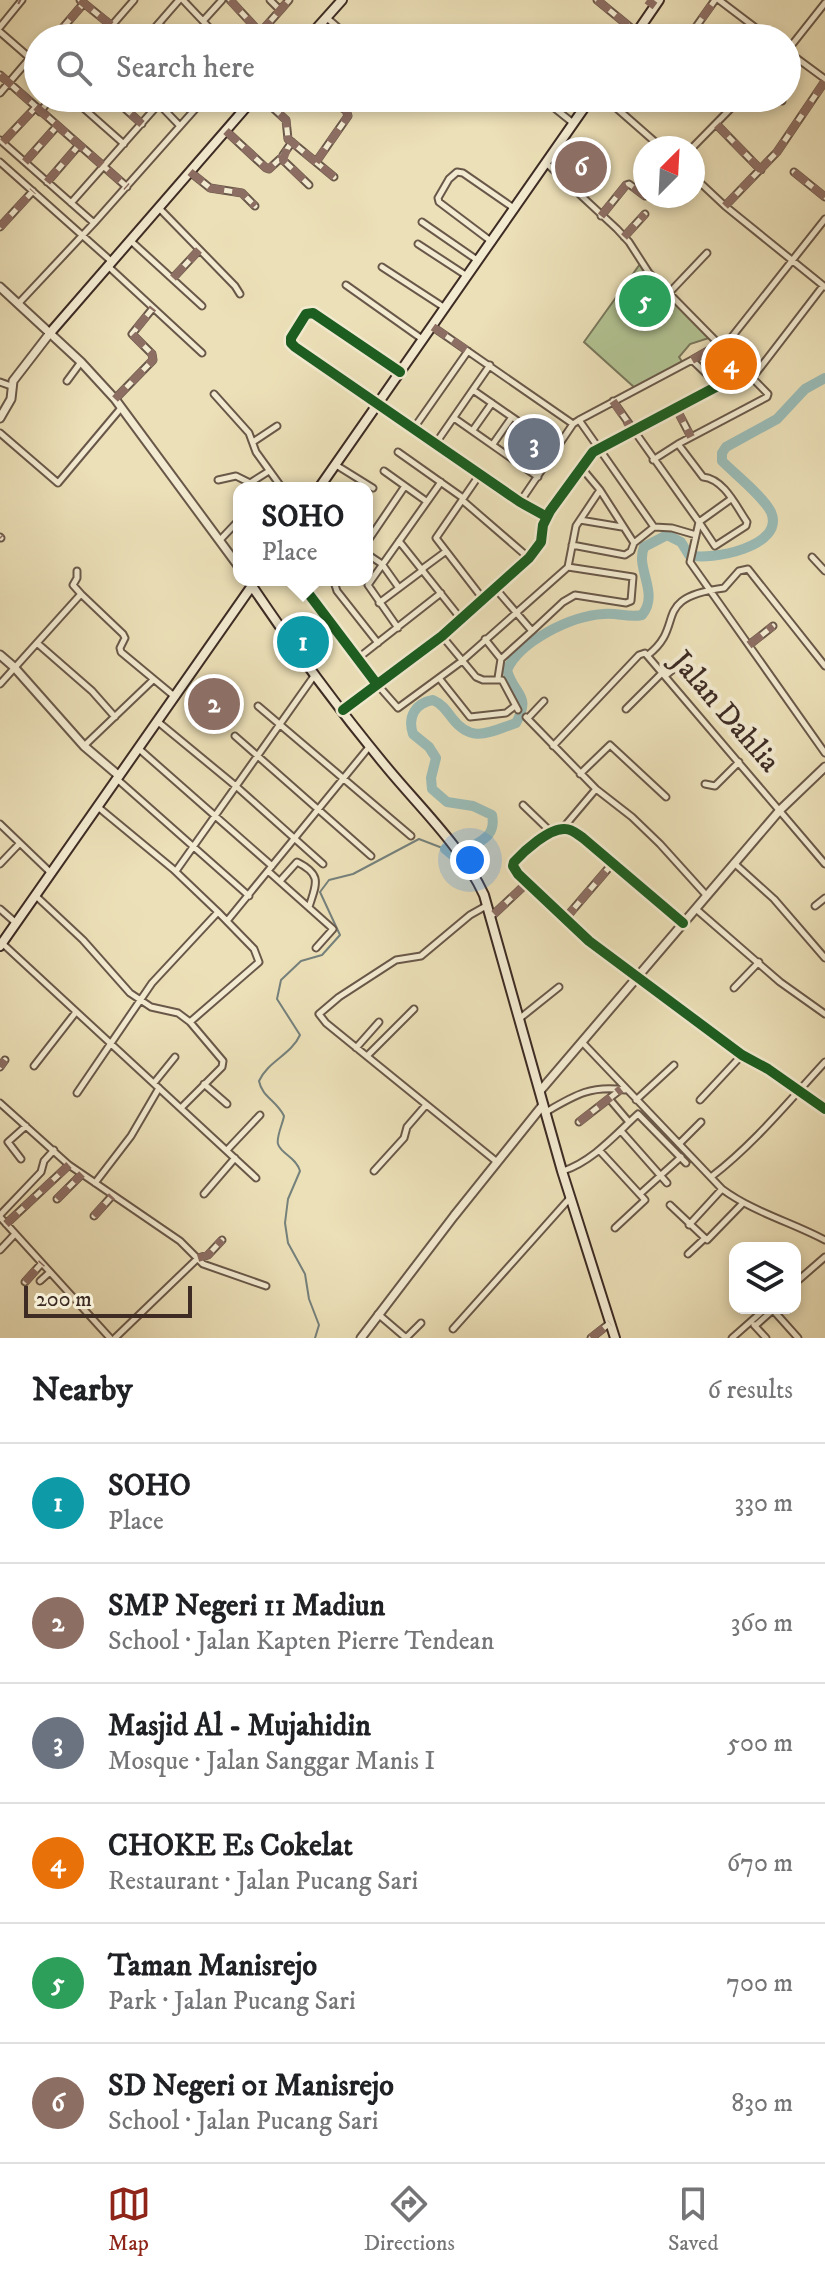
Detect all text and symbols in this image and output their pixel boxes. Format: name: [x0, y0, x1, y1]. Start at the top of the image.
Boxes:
search box: [24, 24, 801, 112]
icon: search: [52, 46, 96, 90]
text: Search here: [116, 50, 255, 87]
north arrow: [633, 136, 705, 208]
pin: 6: [555, 137, 607, 197]
pin: 5: [619, 271, 671, 331]
pin: 4: [705, 334, 757, 394]
pin: 3: [508, 414, 560, 474]
popup: [233, 482, 373, 586]
text: SOHO: [262, 499, 344, 536]
text: Place: [262, 536, 317, 569]
pin: 1: [277, 612, 329, 672]
street label: Jalan Dahlia: [660, 642, 788, 780]
pin: 2: [188, 674, 240, 734]
your location: [450, 840, 490, 880]
map controls: [729, 1242, 801, 1314]
button: layers: [729, 1242, 801, 1314]
scale bar: [24, 1282, 192, 1318]
text: 200 m: [36, 1286, 92, 1313]
text: Nearby: [32, 1369, 133, 1411]
text: 6 results: [707, 1374, 793, 1407]
text: SOHO: [108, 1468, 191, 1505]
text: 1: [53, 1487, 63, 1520]
text: 330 m: [735, 1487, 793, 1520]
text: Place: [108, 1505, 164, 1538]
text: SMP Negeri 11 Madiun: [108, 1588, 385, 1625]
text: 2: [52, 1607, 64, 1640]
text: 360 m: [731, 1607, 793, 1640]
text: School · Jalan Kapten Pierre Tendean: [108, 1625, 494, 1658]
text: Masjid Al - Mujahidin: [108, 1708, 371, 1745]
text: 3: [53, 1727, 63, 1760]
text: 500 m: [727, 1727, 793, 1760]
text: Mosque · Jalan Sanggar Manis I: [108, 1745, 435, 1778]
text: CHOKE Es Cokelat: [108, 1828, 353, 1865]
text: 4: [51, 1847, 65, 1880]
text: 670 m: [727, 1847, 793, 1880]
text: Restaurant · Jalan Pucang Sari: [108, 1865, 418, 1898]
text: Taman Manisrejo: [108, 1948, 317, 1985]
text: 5: [52, 1967, 64, 2000]
text: 700 m: [726, 1967, 793, 2000]
text: Park · Jalan Pucang Sari: [108, 1985, 356, 2018]
text: SD Negeri 01 Manisrejo: [108, 2068, 394, 2105]
text: 6: [51, 2087, 65, 2120]
text: 830 m: [731, 2087, 793, 2120]
text: School · Jalan Pucang Sari: [108, 2105, 378, 2138]
tab: Map: [107, 2182, 151, 2257]
tab: Directions: [364, 2182, 455, 2257]
tab: Saved: [668, 2182, 718, 2257]

